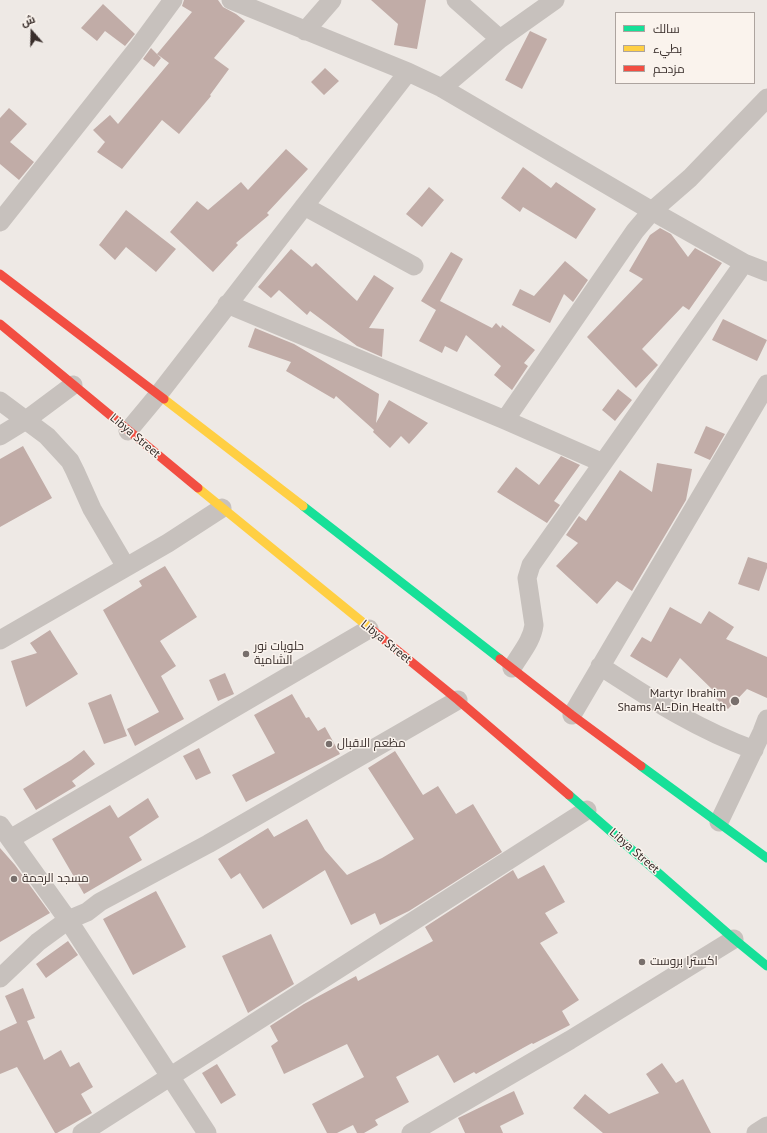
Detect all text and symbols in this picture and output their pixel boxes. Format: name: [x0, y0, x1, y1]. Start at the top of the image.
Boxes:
north arrow: [12, 12, 52, 52]
text: ش: [19, 12, 37, 30]
legend: [615, 12, 755, 84]
text: سالك: [653, 21, 680, 36]
text: بطيء: [653, 41, 682, 56]
text: مزدحم: [653, 61, 685, 76]
street label: Libya Street: [107, 411, 163, 461]
street label: Libya Street: [358, 617, 414, 667]
place label: حلويات نور الشامية: [254, 640, 304, 668]
marker: حلويات نور الشامية: [241, 649, 251, 659]
place label: Martyr Ibrahim Shams AL-Din Health: [617, 687, 726, 715]
marker: Martyr Ibrahim Shams AL-Din Health: [729, 695, 741, 707]
place label: مظعم الاقبال: [337, 737, 406, 751]
marker: مظعم الاقبال: [324, 739, 334, 749]
street label: Libya Street: [606, 826, 662, 876]
place label: مسجد الرحمة: [22, 872, 89, 886]
marker: مسجد الرحمة: [9, 874, 19, 884]
place label: اكسترا بروست: [650, 955, 718, 969]
marker: اكسترا بروست: [637, 957, 647, 967]

